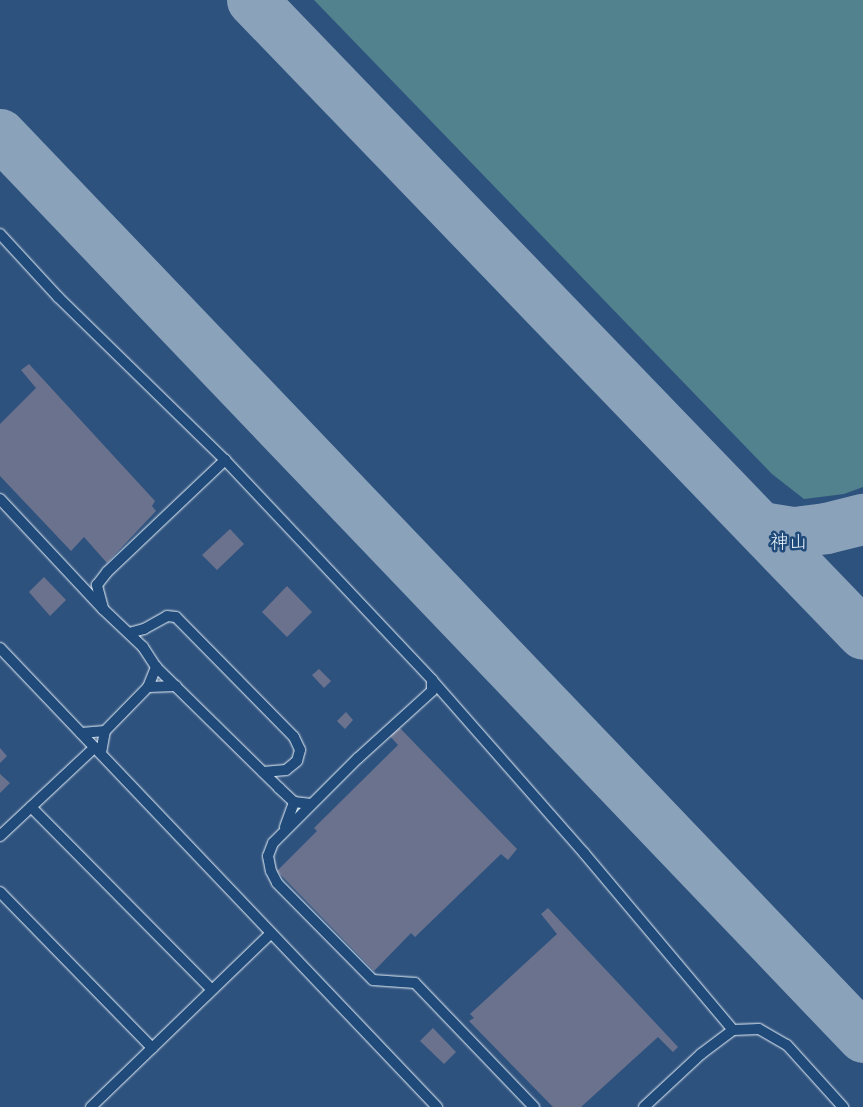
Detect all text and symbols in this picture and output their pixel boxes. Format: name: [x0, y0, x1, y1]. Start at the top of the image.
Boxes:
district label: 神山: [770, 532, 808, 554]

